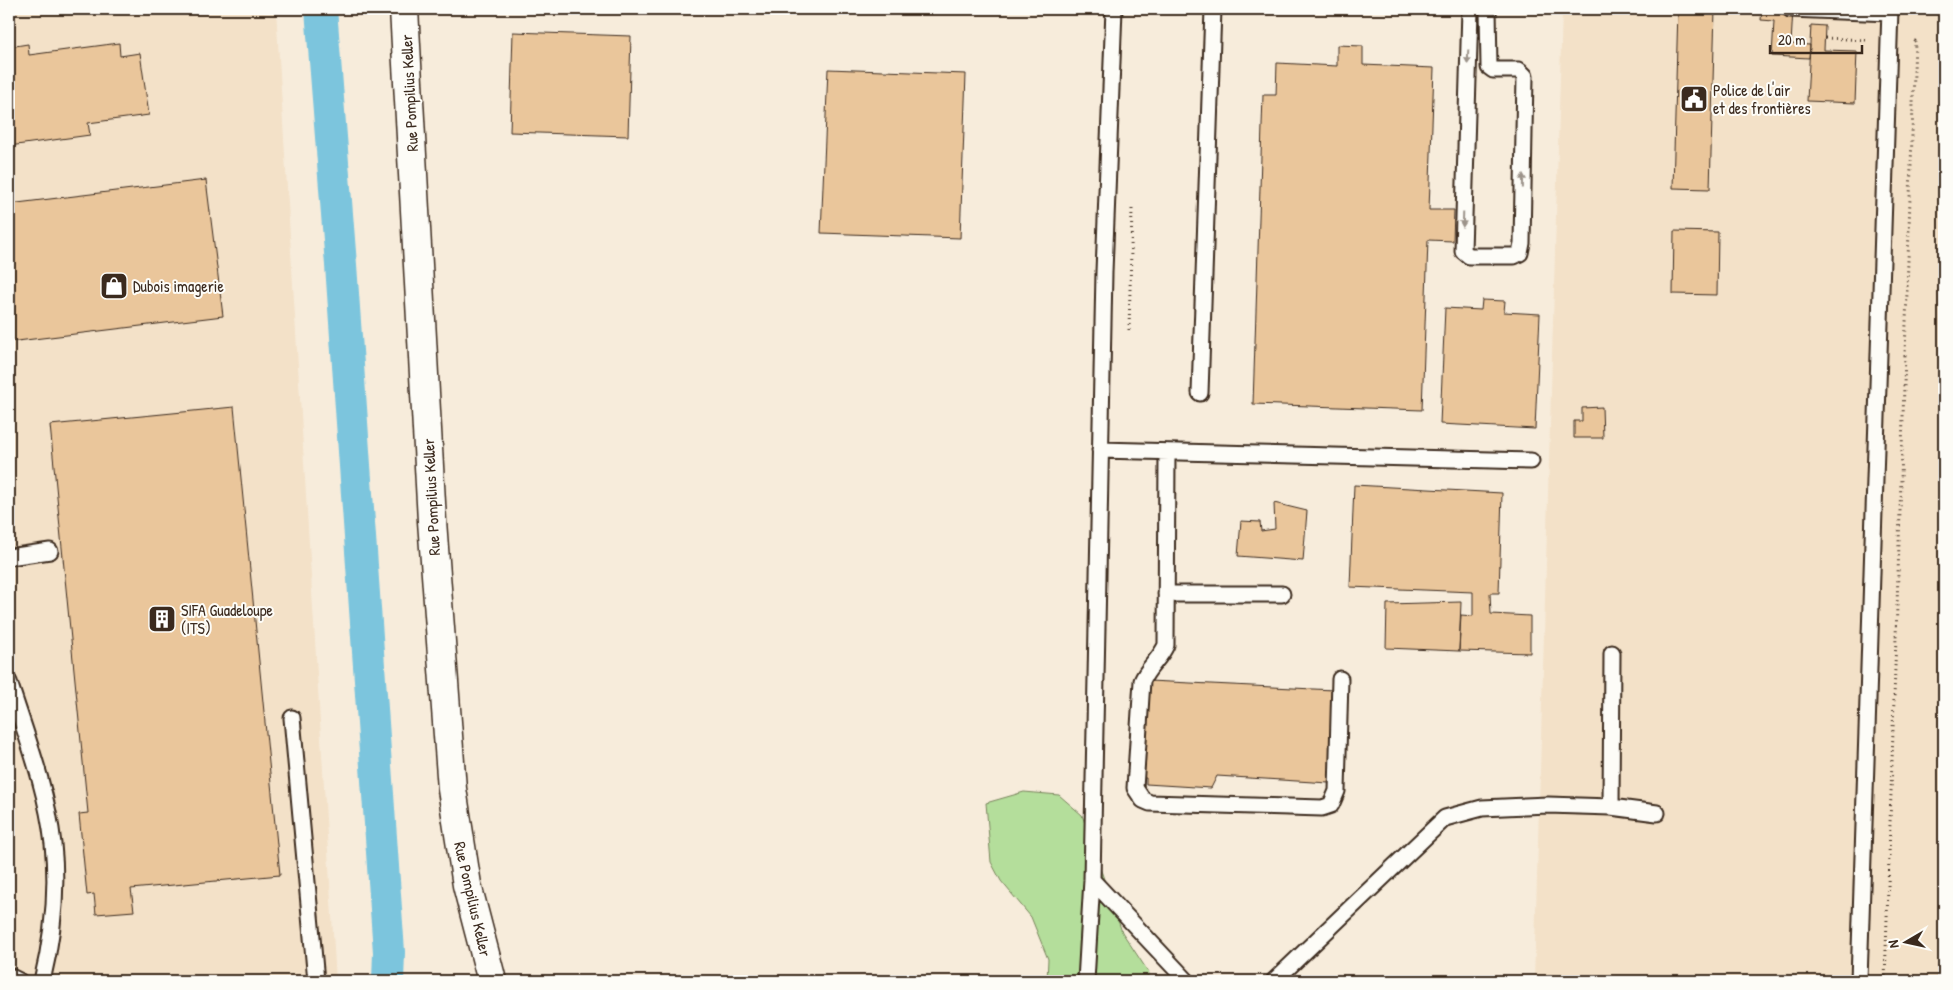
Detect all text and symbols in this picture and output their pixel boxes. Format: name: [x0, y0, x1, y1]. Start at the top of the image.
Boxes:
scale bar: [1770, 22, 1863, 54]
text: 20 m: [1778, 29, 1805, 50]
street label: Rue Pompilius Keller: [395, 34, 423, 152]
one-way arrow: [1464, 50, 1472, 66]
place label: Police de l'air et des frontières: [1713, 79, 1811, 119]
public building icon: Police de l'air et des frontières: [1679, 84, 1709, 114]
one-way arrow: [1519, 173, 1527, 189]
one-way arrow: [1458, 212, 1466, 228]
shop icon: Dubois imagerie: [99, 271, 129, 301]
place label: Dubois imagerie: [133, 275, 224, 297]
street label: Rue Pompilius Keller: [417, 438, 445, 556]
place label: SIFA Guadeloupe (ITS): [181, 599, 274, 639]
building icon: SIFA Guadeloupe (ITS): [147, 604, 177, 634]
street label: Rue Pompilius Keller: [449, 839, 497, 959]
north arrow: [1880, 918, 1930, 968]
text: N: [1883, 938, 1903, 949]

